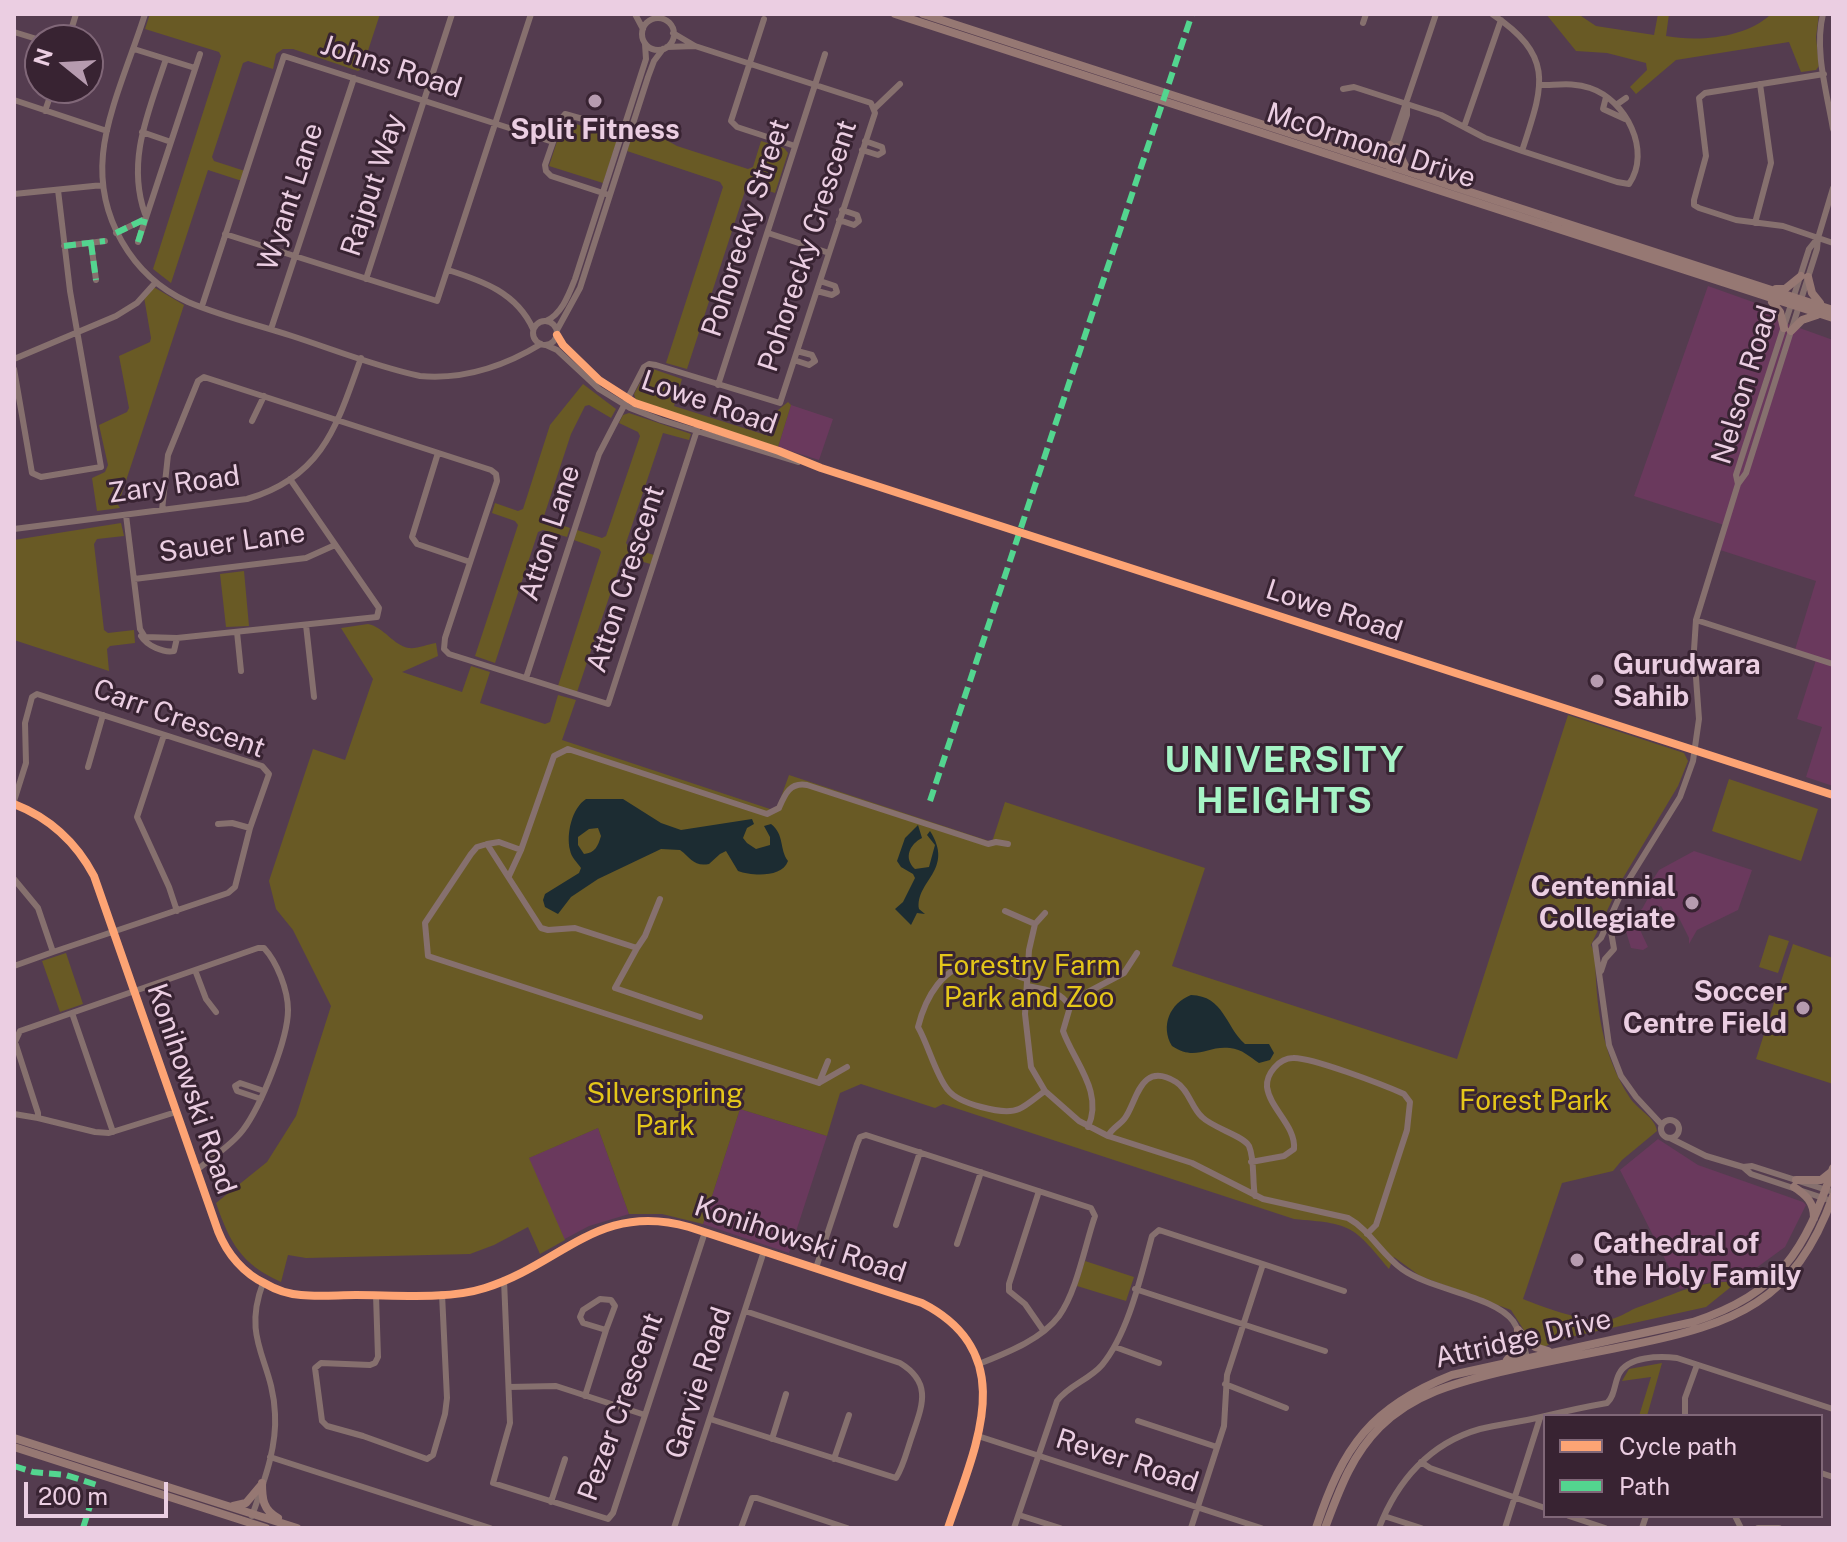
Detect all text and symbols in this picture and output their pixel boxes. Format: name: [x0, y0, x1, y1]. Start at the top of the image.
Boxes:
north arrow: [24, 24, 104, 104]
street label: Johns Road: [316, 28, 466, 106]
text: N: [28, 45, 58, 69]
marker: Split Fitness: [586, 92, 604, 110]
street label: McOrmond Drive: [1262, 96, 1480, 196]
street label: Rajput Way: [334, 110, 412, 260]
place label: Split Fitness: [510, 113, 680, 147]
street label: Pohorecky Street: [695, 115, 797, 341]
street label: Pohorecky Crescent: [752, 116, 864, 376]
street label: Wyant Lane: [251, 119, 331, 275]
street label: Nelson Road: [1705, 302, 1785, 468]
street label: Lowe Road: [636, 364, 782, 442]
street label: Zary Road: [106, 459, 242, 511]
street label: Atton Lane: [512, 461, 588, 605]
street label: Atton Crescent: [580, 481, 672, 677]
street label: Sauer Lane: [157, 516, 307, 570]
street label: Lowe Road: [1261, 573, 1407, 649]
place label: Gurudwara Sahib: [1613, 648, 1761, 714]
street label: Carr Crescent: [88, 672, 270, 766]
marker: Gurudwara Sahib: [1588, 672, 1606, 690]
district label: UNIVERSITY HEIGHTS: [1164, 739, 1406, 824]
place label: Centennial Collegiate: [1531, 870, 1676, 936]
marker: Centennial Collegiate: [1683, 894, 1701, 912]
park label: Forestry Farm Park and Zoo: [937, 949, 1121, 1015]
place label: Soccer Centre Field: [1623, 975, 1787, 1041]
street label: Konihowski Road: [139, 979, 243, 1199]
marker: Soccer Centre Field: [1794, 999, 1812, 1017]
park label: Silverspring Park: [587, 1077, 743, 1143]
park label: Forest Park: [1459, 1084, 1609, 1118]
street label: Konihowski Road: [690, 1190, 910, 1290]
place label: Cathedral of the Holy Family: [1593, 1227, 1801, 1293]
marker: Cathedral of the Holy Family: [1568, 1251, 1586, 1269]
street label: Attridge Drive: [1432, 1302, 1614, 1376]
street label: Garvie Road: [659, 1303, 739, 1463]
street label: Pezer Crescent: [571, 1308, 671, 1506]
legend: [1543, 1414, 1823, 1518]
street label: Rever Road: [1052, 1422, 1202, 1500]
text: Cycle path: [1619, 1432, 1737, 1460]
scale bar: [28, 1466, 172, 1516]
text: Path: [1619, 1472, 1670, 1500]
text: 200 m: [38, 1482, 108, 1510]

